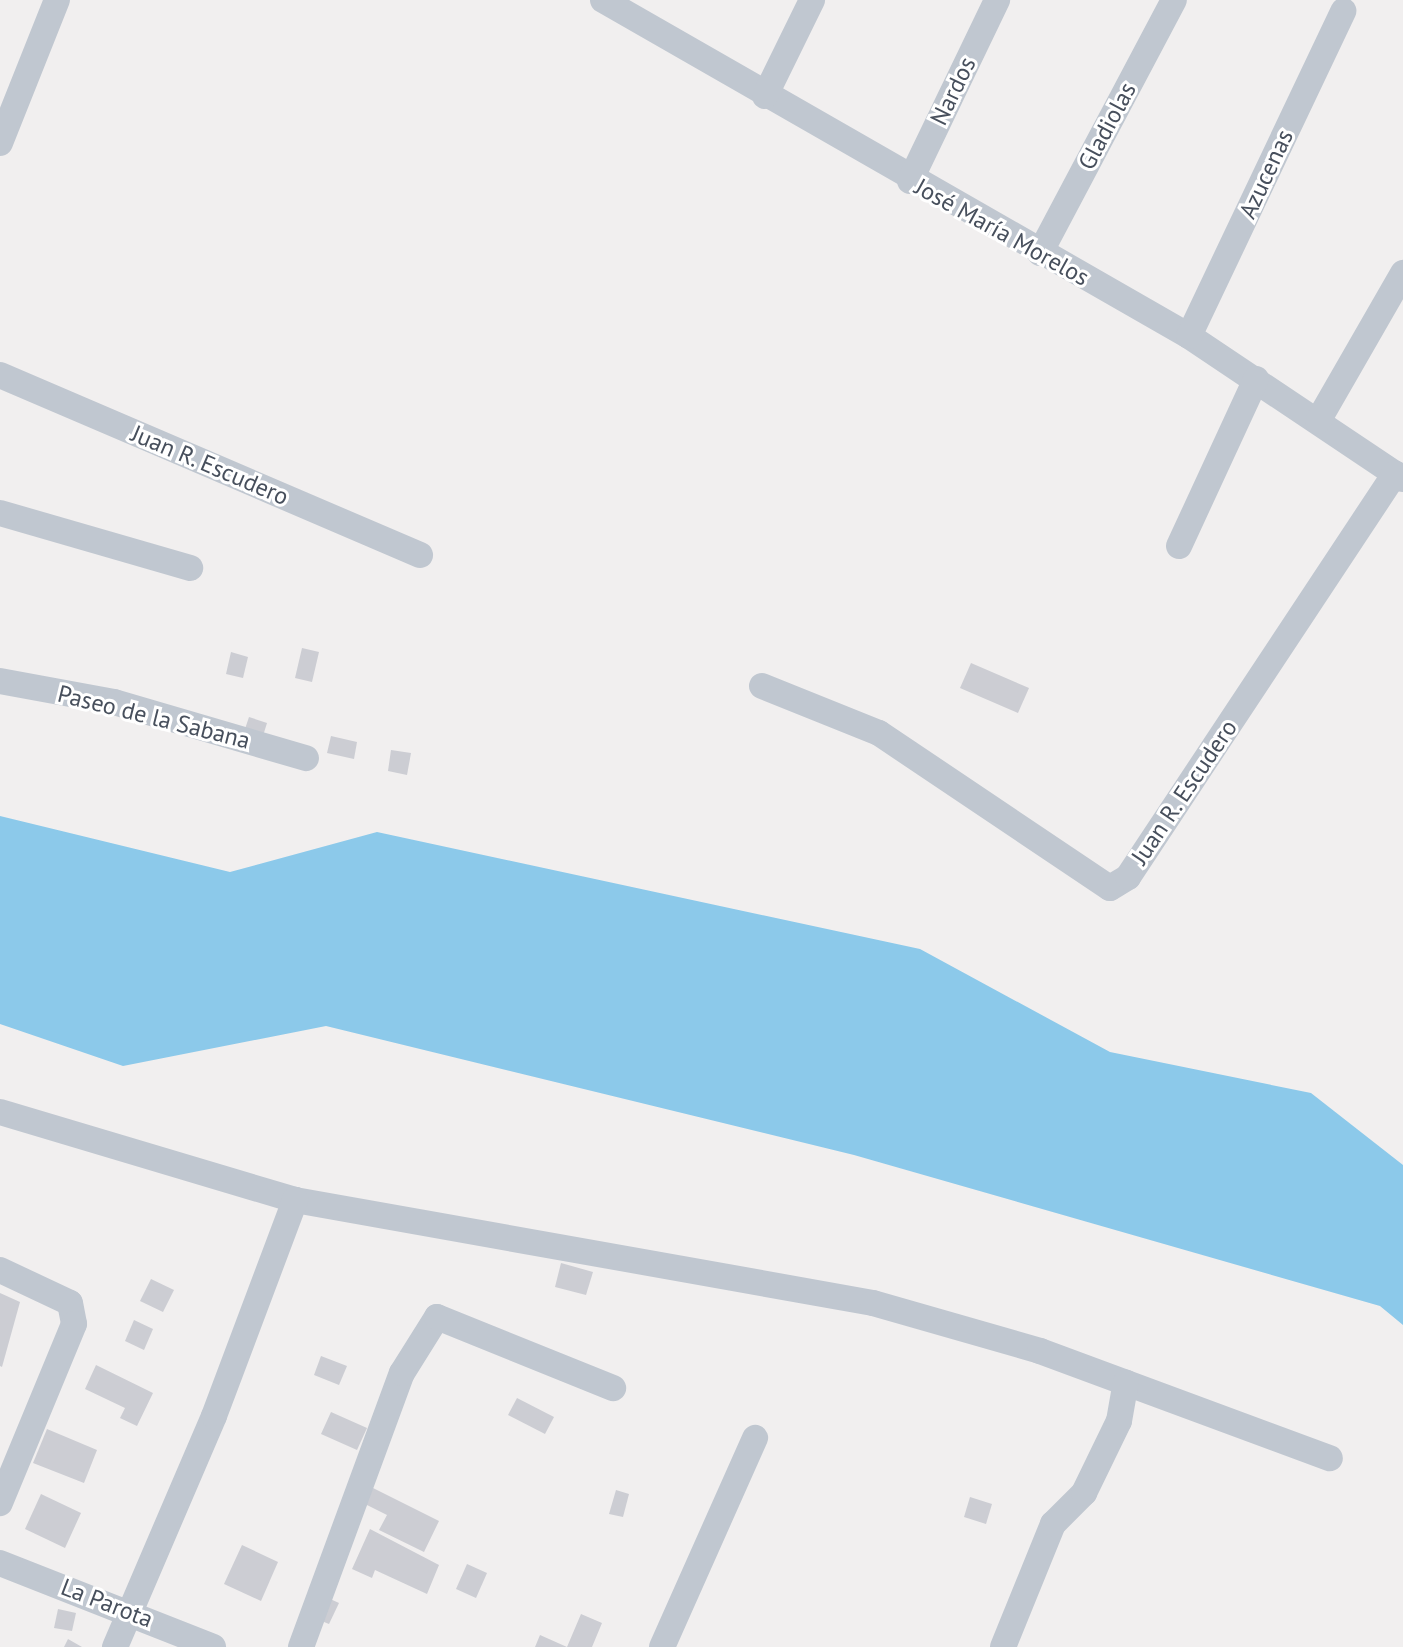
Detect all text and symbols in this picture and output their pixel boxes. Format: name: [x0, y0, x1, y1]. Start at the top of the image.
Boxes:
street label: Nardos: [924, 52, 982, 130]
street label: Gladiolas: [1072, 77, 1142, 175]
street label: Azucenas: [1233, 125, 1299, 223]
street label: José María Morelos: [910, 172, 1094, 292]
street label: Juan R. Escudero: [126, 419, 294, 511]
street label: Paseo de la Sabana: [55, 679, 253, 755]
street label: Juan R. Escudero: [1125, 713, 1243, 871]
street label: La Parota: [57, 1572, 157, 1634]

